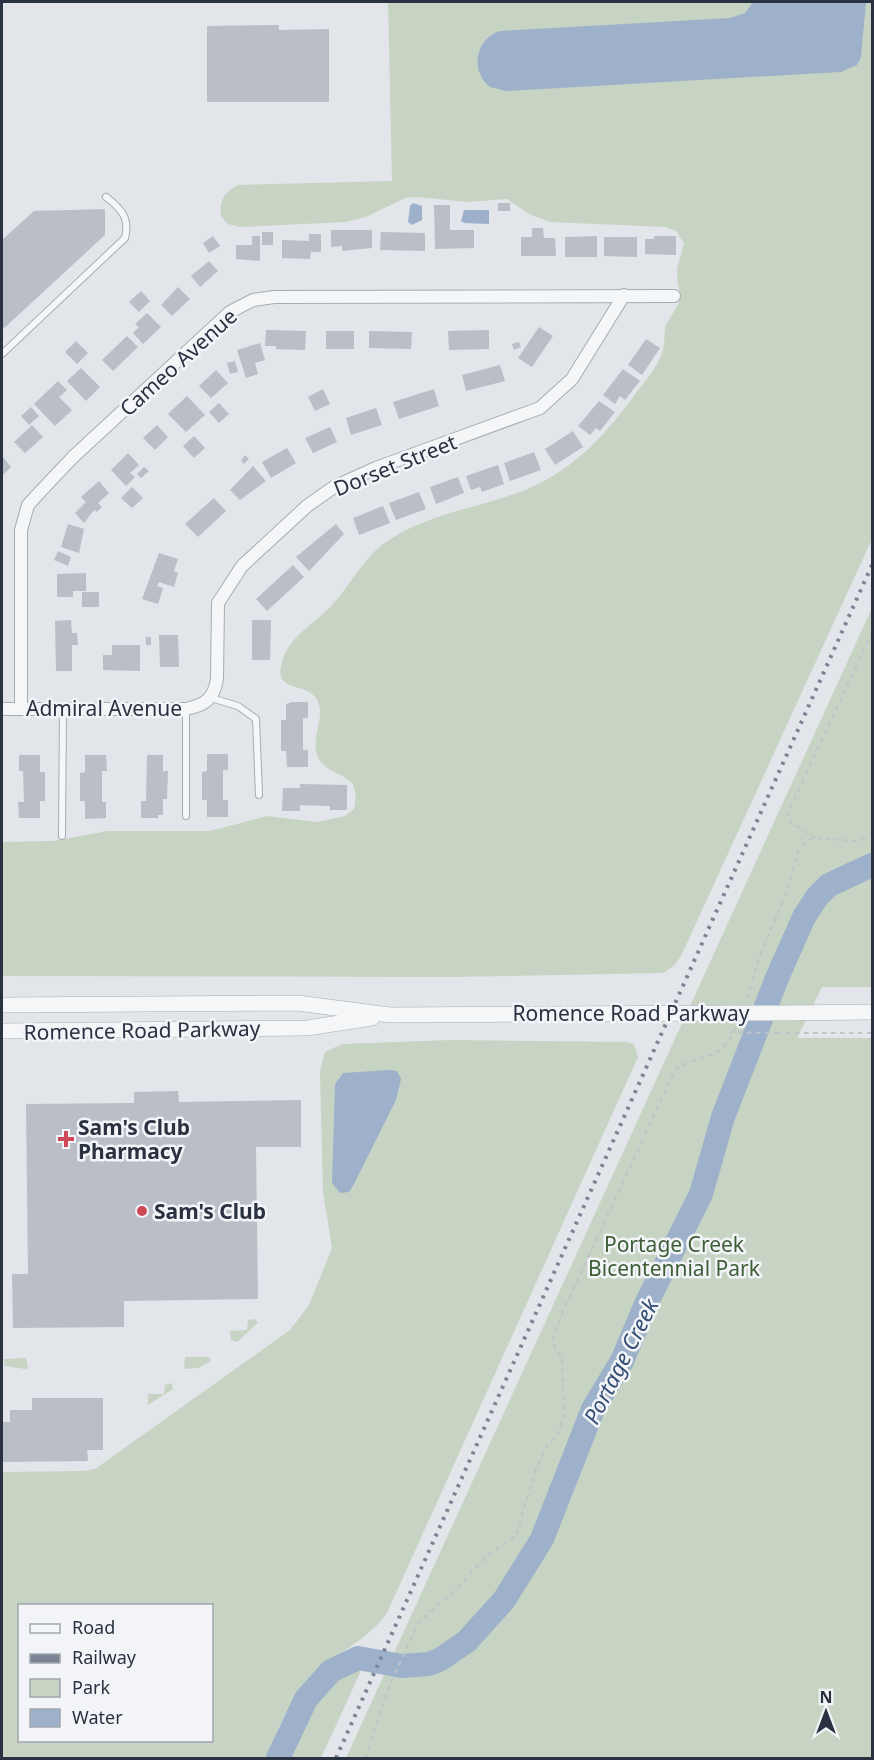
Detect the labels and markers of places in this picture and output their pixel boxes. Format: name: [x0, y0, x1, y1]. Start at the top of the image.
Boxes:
place label: Sam's Club Pharmacy: [78, 1113, 190, 1165]
marker: Sam's Club Pharmacy: [59, 1132, 73, 1146]
place label: Sam's Club: [154, 1197, 266, 1225]
marker: Sam's Club: [135, 1204, 149, 1218]

